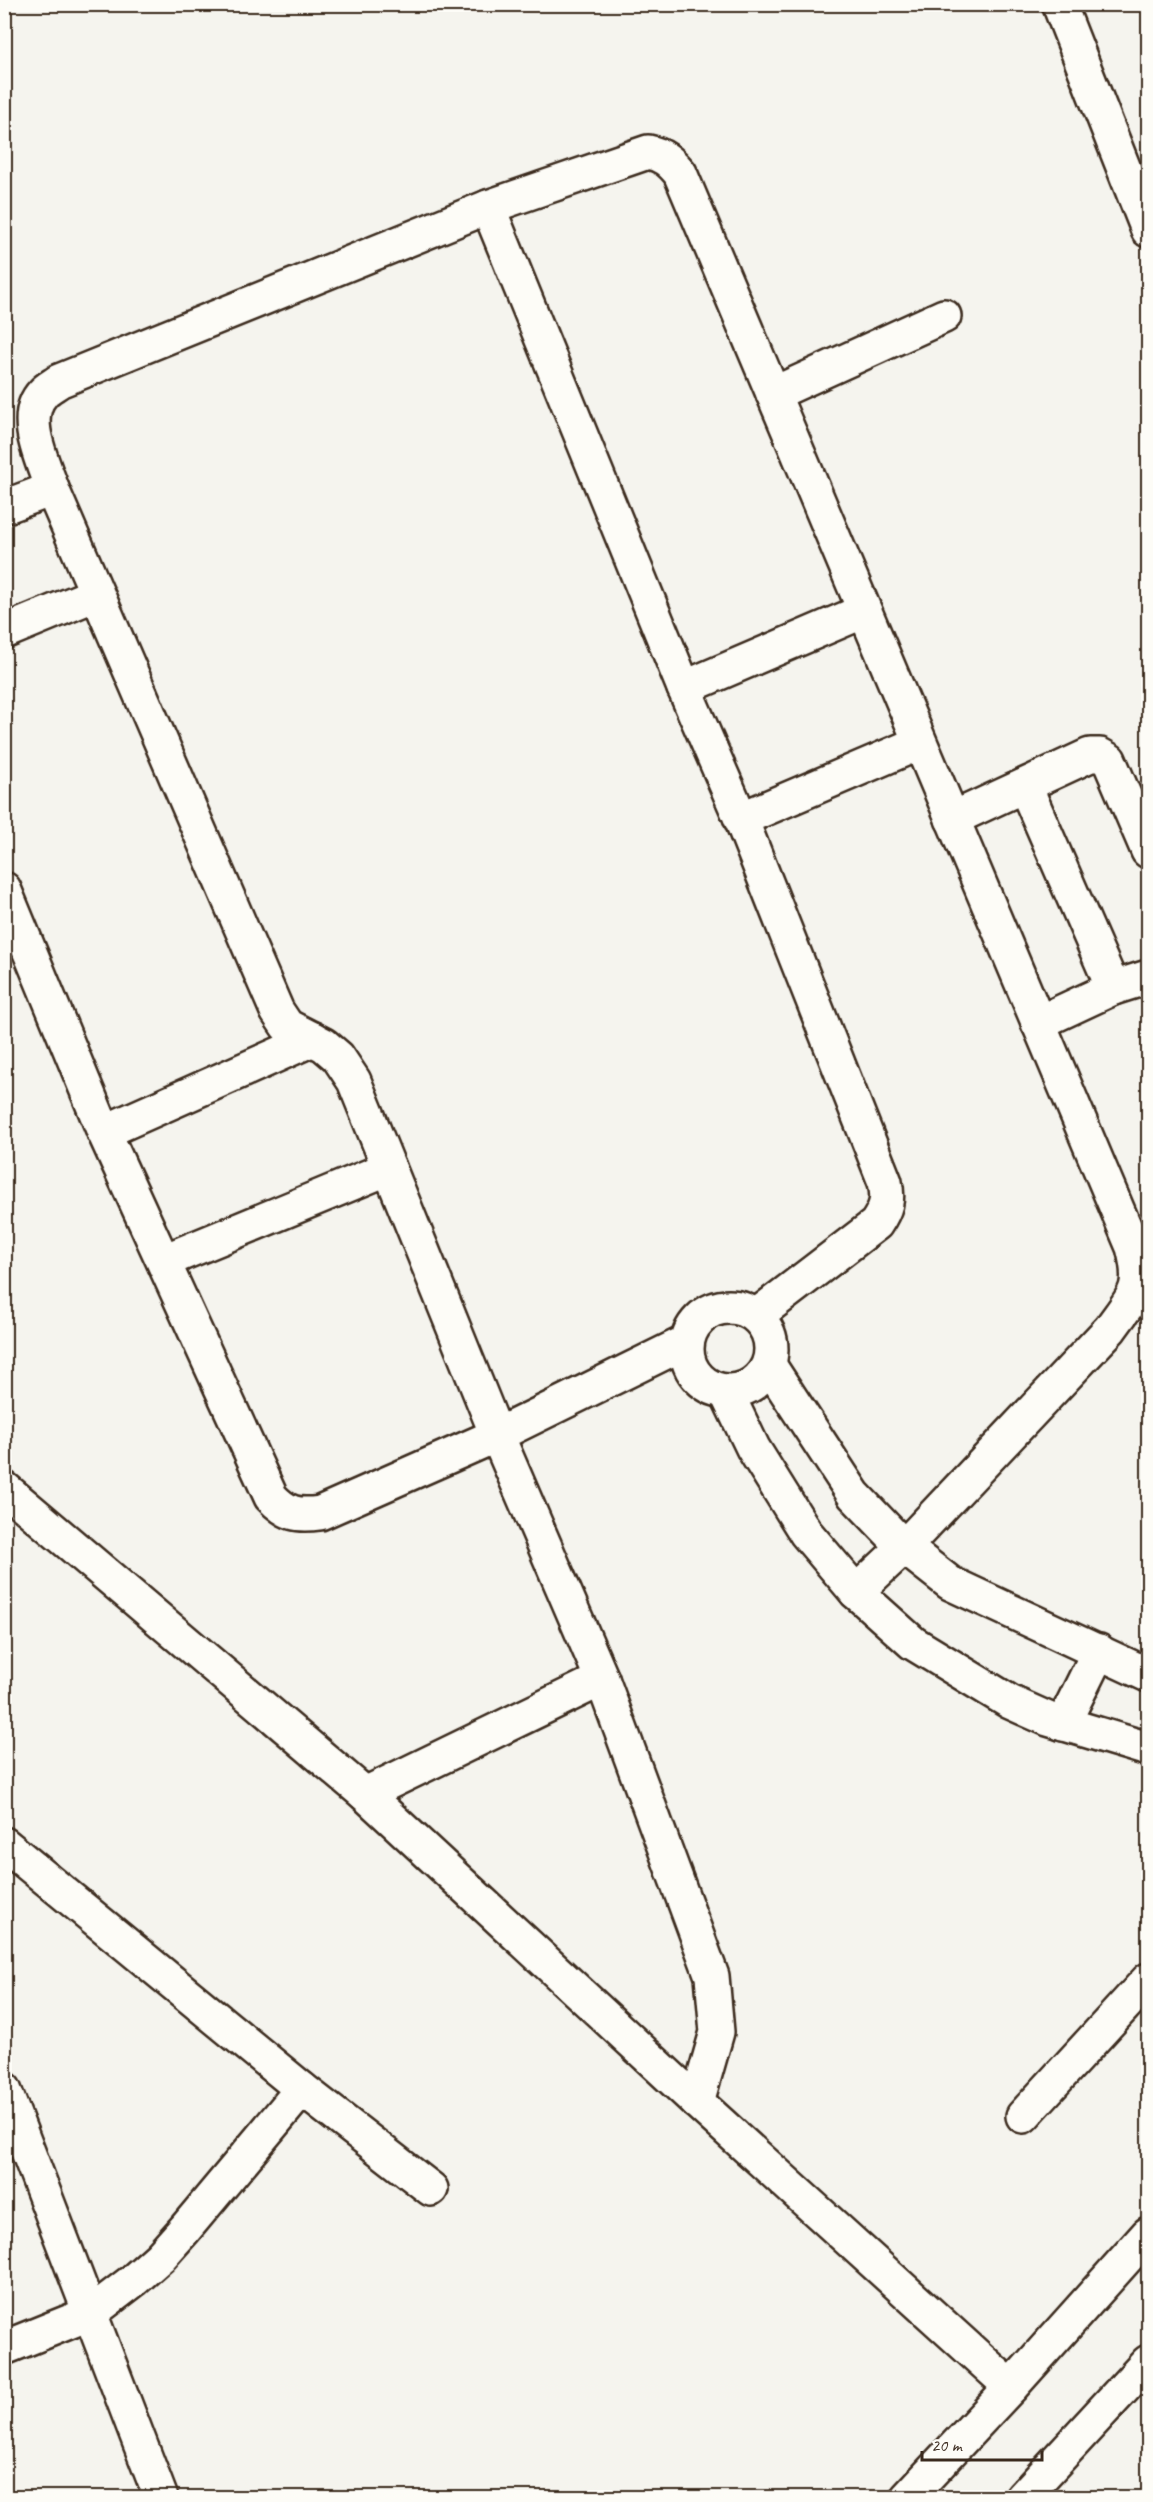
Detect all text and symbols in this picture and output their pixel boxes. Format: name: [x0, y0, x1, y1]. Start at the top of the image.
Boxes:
scale bar: [922, 2424, 1042, 2462]
text: 20 m: [931, 2434, 964, 2456]

